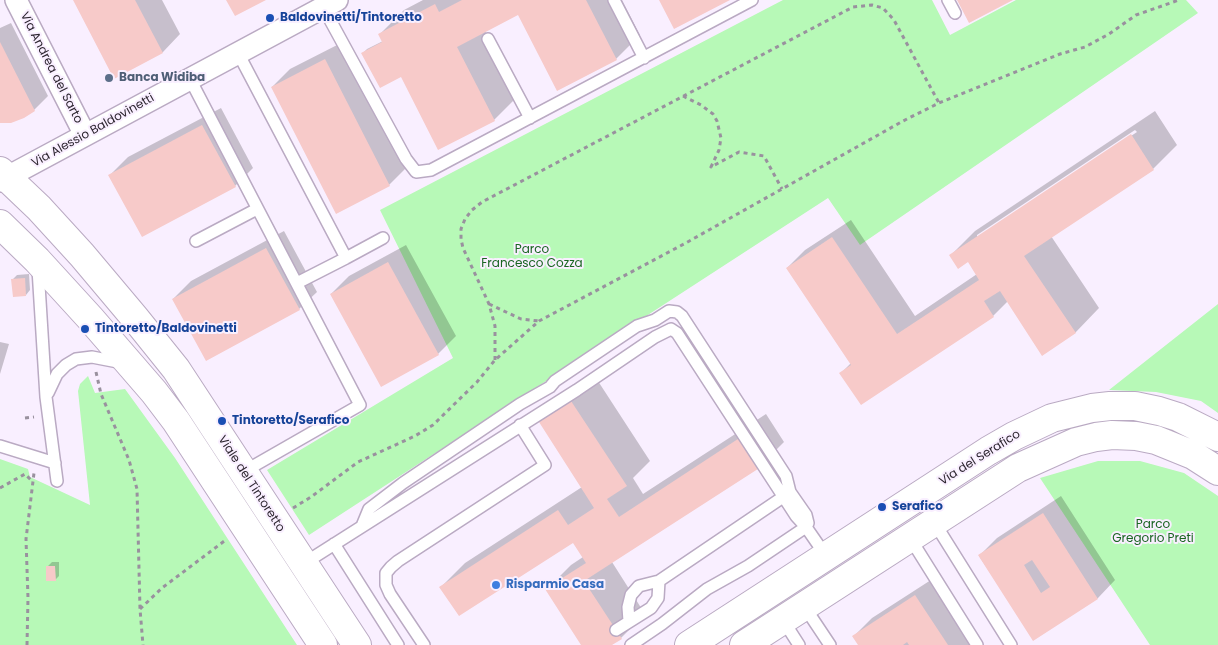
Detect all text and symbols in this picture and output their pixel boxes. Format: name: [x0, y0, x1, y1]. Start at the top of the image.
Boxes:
street label: Via Andrea del Sarto: [17, 10, 85, 126]
place label: Baldovinetti/Tintoretto: [280, 11, 422, 25]
marker: Baldovinetti/Tintoretto: [264, 12, 276, 24]
place label: Banca Widiba: [119, 71, 205, 85]
marker: Banca Widiba: [103, 72, 115, 84]
street label: Via Alessio Baldovinetti: [29, 91, 157, 171]
park label: Parco Francesco Cozza: [481, 243, 583, 271]
place label: Tintoretto/Baldovinetti: [95, 322, 237, 336]
marker: Tintoretto/Baldovinetti: [79, 323, 91, 335]
place label: Tintoretto/Serafico: [232, 414, 349, 428]
marker: Tintoretto/Serafico: [216, 415, 228, 427]
street label: Via del Serafico: [937, 427, 1023, 489]
street label: Viale del Tintoretto: [214, 433, 288, 535]
place label: Serafico: [892, 500, 943, 514]
marker: Serafico: [876, 501, 888, 513]
park label: Parco Gregorio Preti: [1112, 518, 1194, 546]
place label: Risparmio Casa: [506, 578, 604, 592]
marker: Risparmio Casa: [490, 579, 502, 591]

